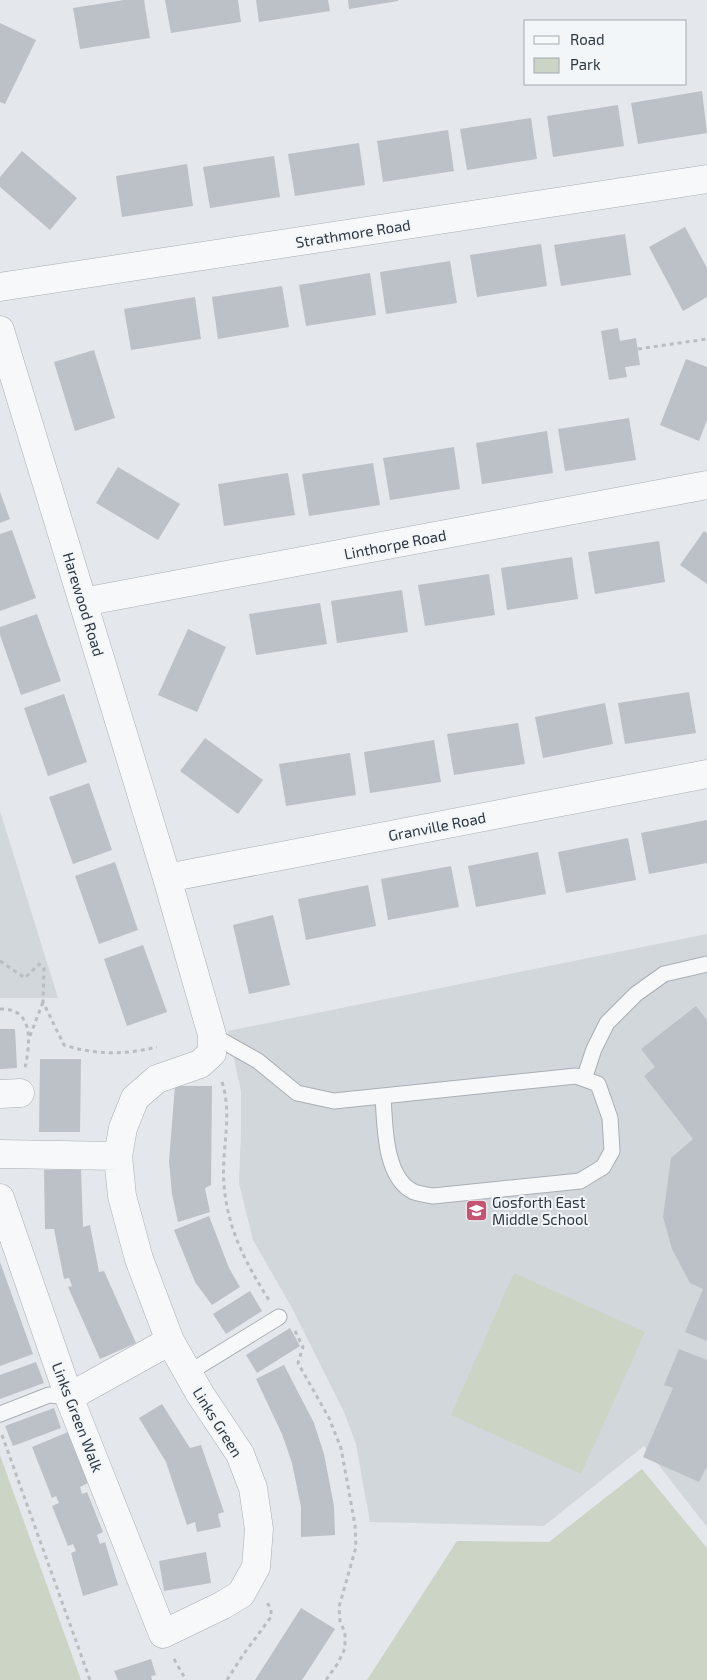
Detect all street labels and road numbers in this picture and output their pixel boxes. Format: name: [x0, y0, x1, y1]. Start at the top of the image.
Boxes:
street label: Strathmore Road: [294, 215, 412, 251]
street label: Linthorpe Road: [342, 525, 448, 563]
street label: Harewood Road: [60, 550, 108, 658]
street label: Granville Road: [387, 808, 487, 844]
street label: Links Green Walk: [49, 1359, 107, 1475]
street label: Links Green: [189, 1384, 247, 1460]

